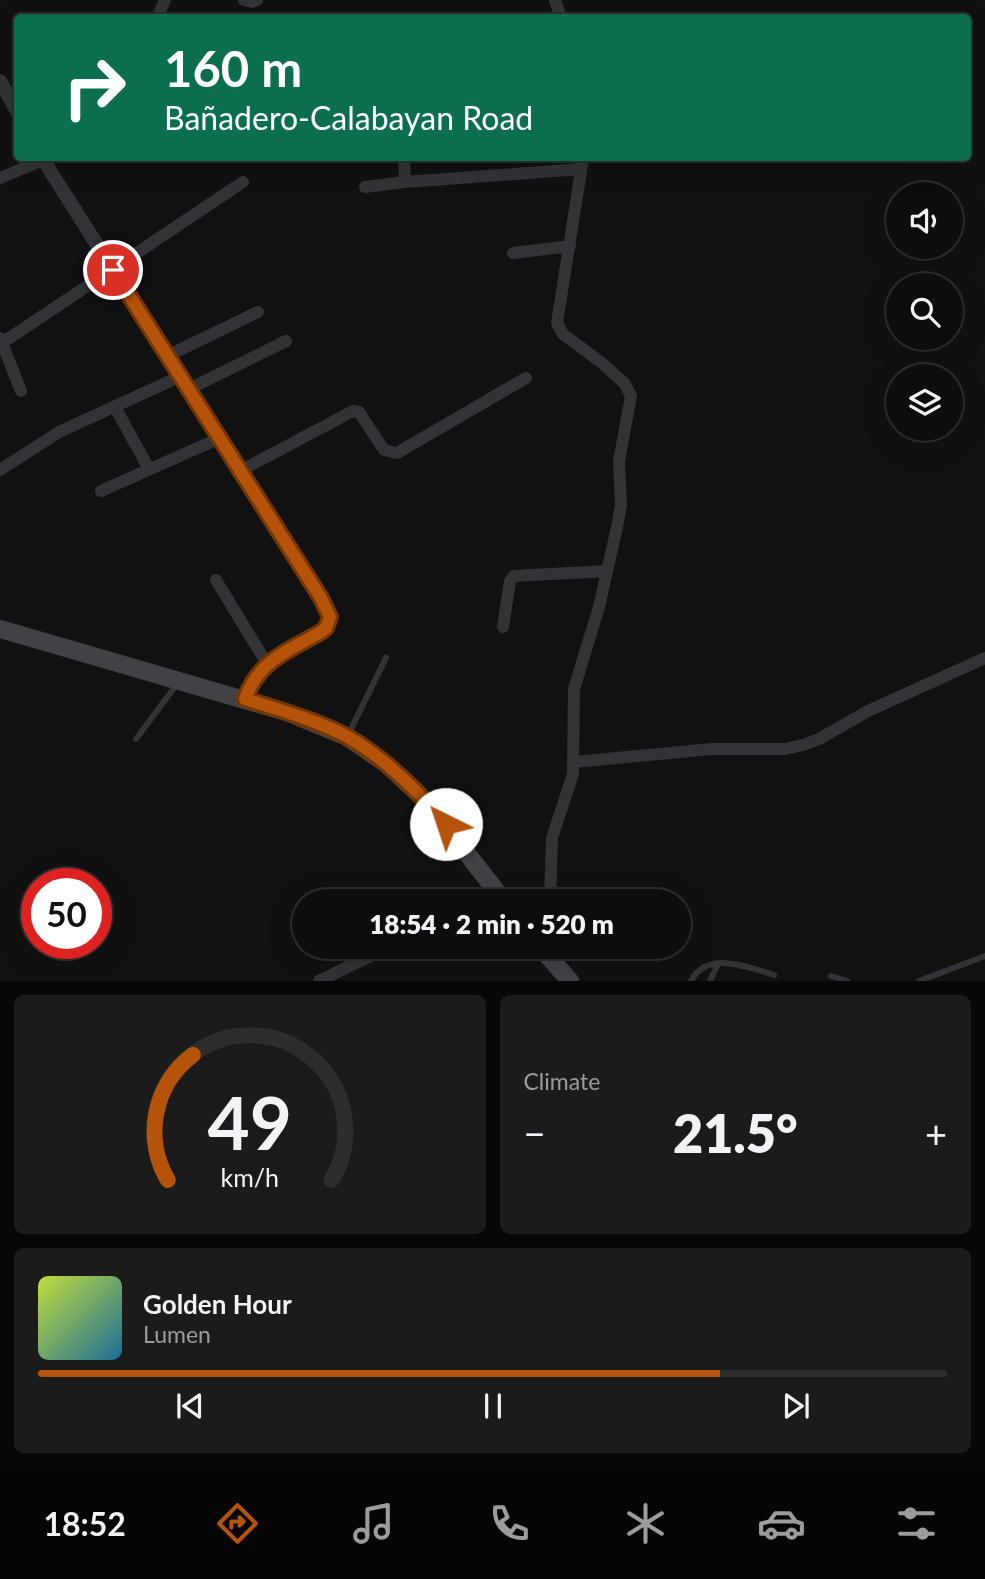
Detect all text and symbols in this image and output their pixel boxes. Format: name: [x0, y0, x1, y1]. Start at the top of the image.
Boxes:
text: 160 m: [164, 39, 302, 97]
icon: right: [49, 42, 140, 133]
text: Bañadero-Calabayan Road: [164, 98, 533, 137]
map controls: [886, 182, 963, 441]
button: sound: [886, 182, 963, 259]
pin: [83, 240, 143, 300]
icon: arrive: [94, 251, 132, 289]
button: search: [886, 273, 963, 350]
button: layers: [886, 364, 963, 441]
position arrow: [409, 787, 483, 861]
speed limit sign: 50: [21, 868, 112, 959]
text: 18:54 · 2 min · 520 m: [369, 908, 614, 940]
text: Climate: [524, 1067, 600, 1095]
text: 49: [208, 1079, 292, 1167]
text: 21.5°: [673, 1102, 798, 1164]
text: −: [524, 1110, 546, 1156]
text: +: [925, 1110, 947, 1156]
text: km/h: [220, 1162, 279, 1192]
text: Golden Hour: [143, 1288, 292, 1320]
text: Lumen: [143, 1320, 211, 1348]
icon: previous: [171, 1387, 209, 1425]
icon: pause: [474, 1387, 512, 1425]
icon: next: [777, 1387, 815, 1425]
icon: directions: [213, 1499, 262, 1548]
icon: music: [349, 1499, 398, 1548]
icon: phone: [485, 1499, 534, 1548]
icon: climate: [621, 1499, 670, 1548]
icon: car: [757, 1499, 806, 1548]
icon: filters: [892, 1499, 941, 1548]
text: 18:52: [43, 1504, 126, 1543]

